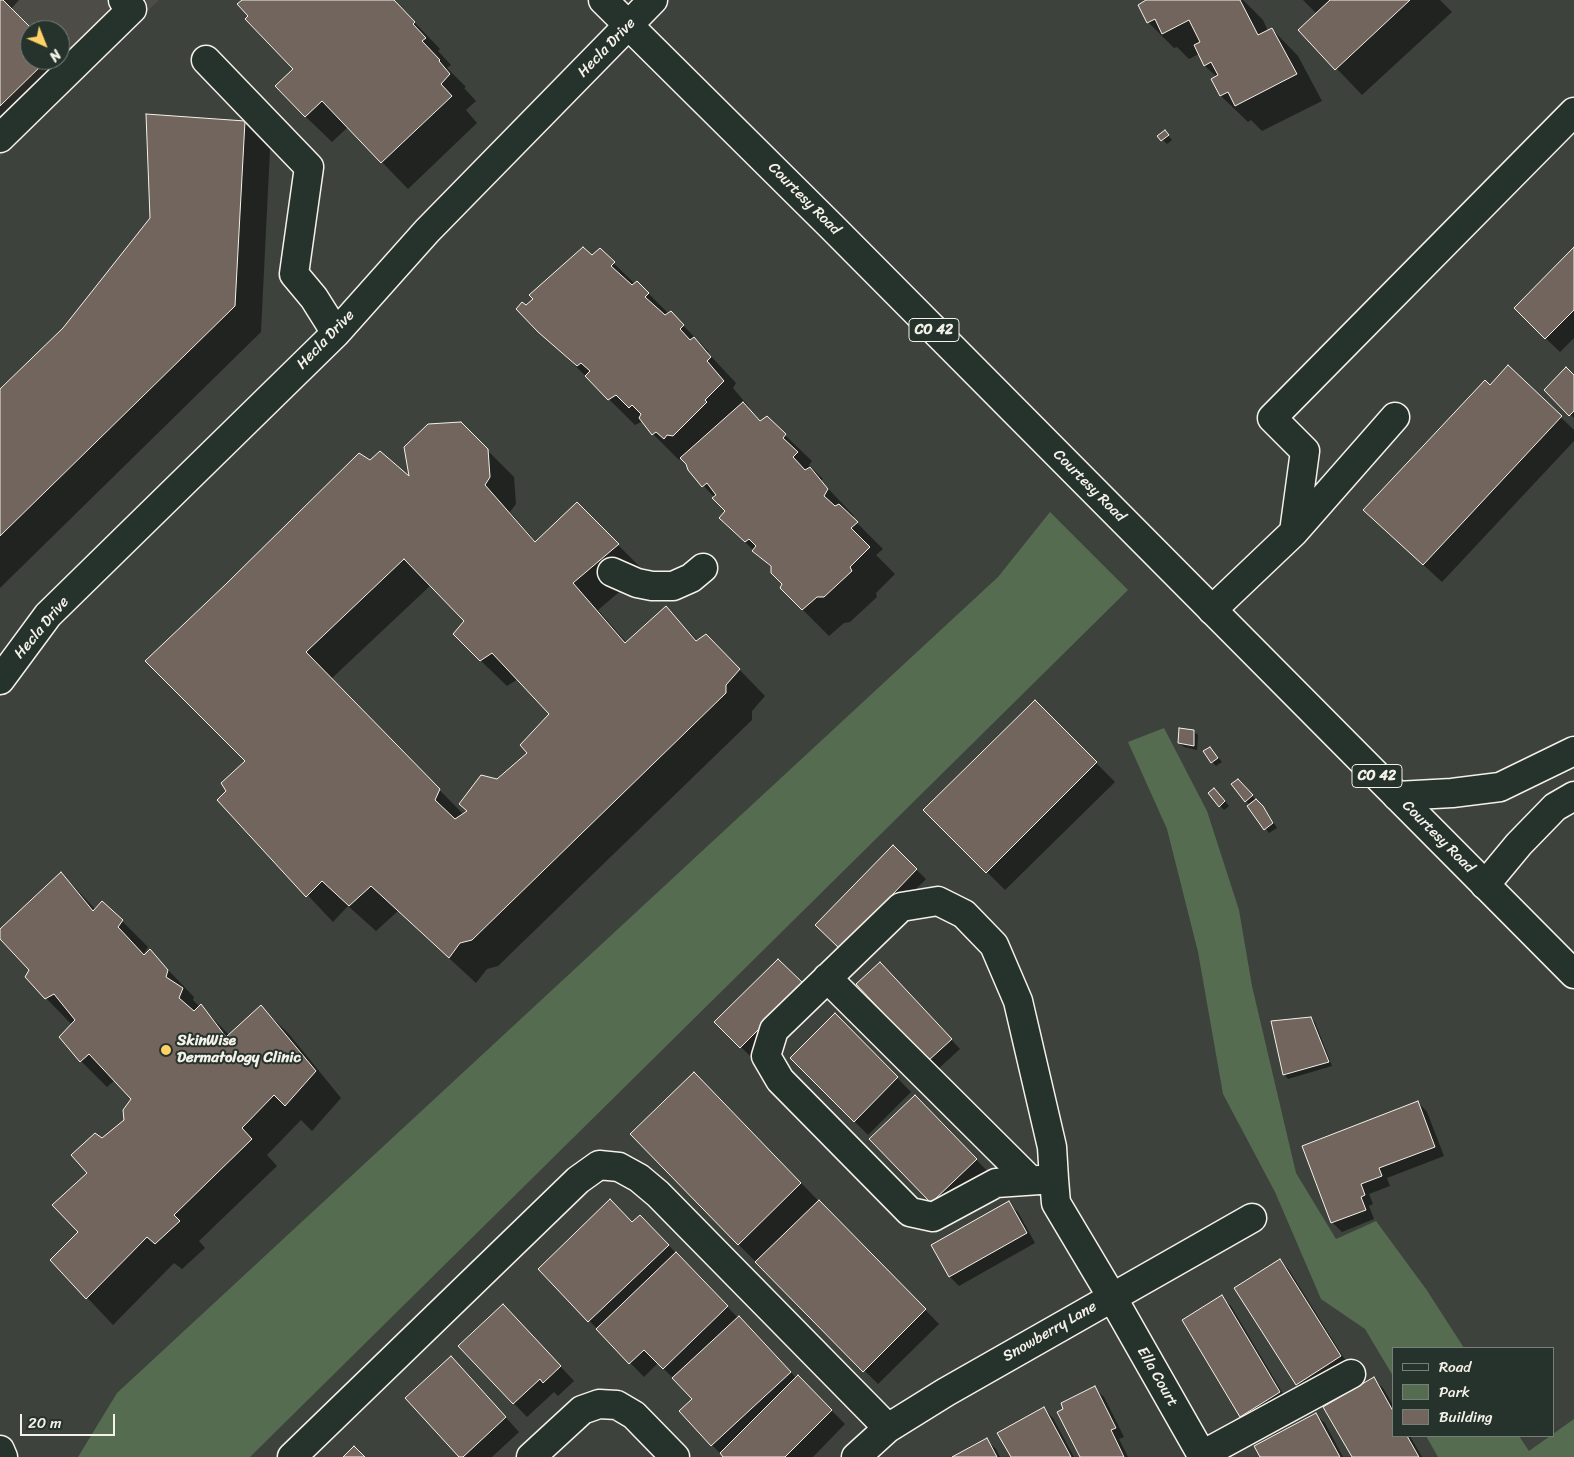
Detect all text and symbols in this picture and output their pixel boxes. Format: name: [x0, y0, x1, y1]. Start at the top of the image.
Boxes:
street label: Hecla Drive: [574, 15, 640, 81]
north arrow: [20, 20, 70, 70]
text: N: [43, 43, 67, 68]
street label: Courtesy Road: [764, 159, 844, 239]
street label: Hecla Drive: [293, 307, 359, 373]
road number: CO 42: [909, 318, 959, 342]
street label: Courtesy Road: [1049, 446, 1129, 526]
street label: Hecla Drive: [11, 593, 73, 663]
road number: CO 42: [1352, 764, 1402, 788]
street label: Courtesy Road: [1398, 797, 1478, 877]
place label: SkinWise Dermatology Clinic: [177, 1032, 301, 1067]
marker: SkinWise Dermatology Clinic: [159, 1043, 173, 1057]
street label: Snowberry Lane: [1000, 1298, 1100, 1366]
street label: Ella Court: [1133, 1344, 1181, 1410]
legend: [1392, 1347, 1554, 1437]
text: Road: [1439, 1354, 1471, 1380]
text: Park: [1439, 1379, 1470, 1405]
scale bar: [22, 1404, 118, 1436]
text: Building: [1439, 1404, 1493, 1430]
text: 20 m: [28, 1410, 62, 1436]

